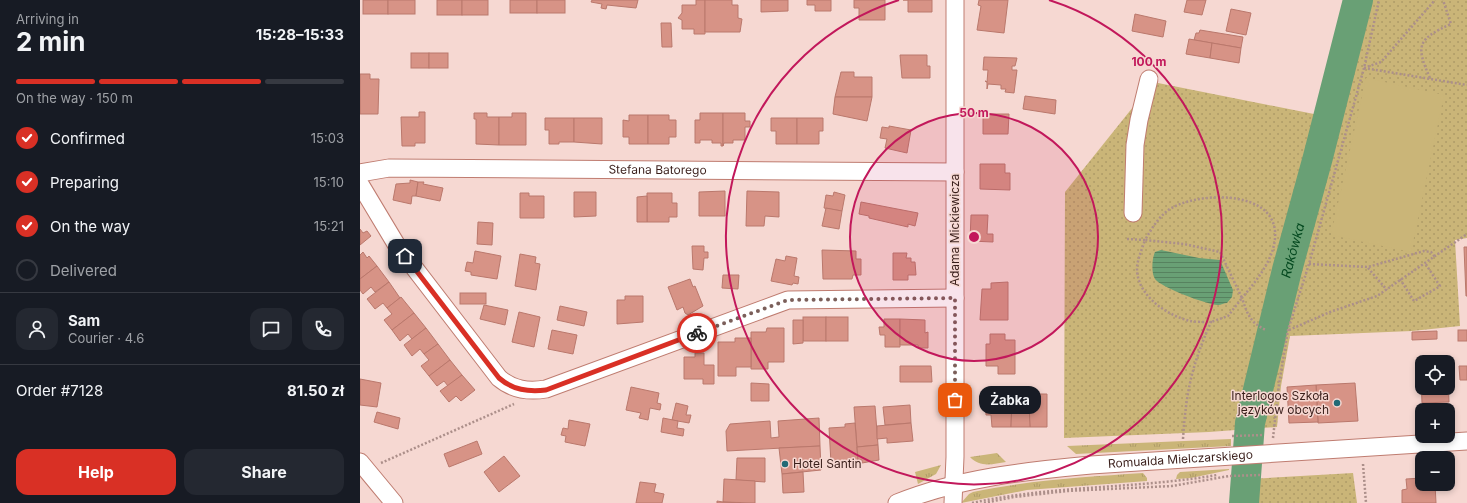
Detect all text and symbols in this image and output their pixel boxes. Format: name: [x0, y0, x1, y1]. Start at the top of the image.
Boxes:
text: Arriving in: [16, 11, 79, 27]
text: 15:28–15:33: [256, 25, 344, 44]
text: 2 min: [16, 26, 86, 57]
text: 100 m: [1131, 54, 1167, 69]
text: On the way · 150 m: [16, 90, 133, 106]
text: 50 m: [959, 105, 989, 120]
icon: check: [16, 127, 38, 149]
text: Confirmed: [50, 129, 125, 148]
text: 15:03: [311, 130, 344, 146]
street label: Stefana Batorego: [608, 162, 707, 177]
icon: check: [16, 171, 38, 193]
text: Preparing: [50, 173, 119, 192]
text: 15:10: [314, 174, 344, 190]
street label: Adama Mickiewicza: [947, 174, 962, 286]
icon: check: [16, 215, 38, 237]
text: On the way: [50, 217, 130, 236]
text: 15:21: [314, 218, 344, 234]
water label: Rakówka: [1277, 221, 1308, 279]
centre of rings: [967, 230, 981, 244]
pin: [388, 239, 422, 273]
icon: home: [394, 245, 416, 267]
text: Delivered: [50, 261, 117, 280]
button: person: [16, 308, 58, 350]
button: chat: [250, 308, 292, 350]
button: phone: [302, 308, 344, 350]
text: Sam: [68, 311, 100, 330]
courier: [677, 313, 717, 353]
icon: bike: [686, 322, 708, 344]
text: Courier · 4.6: [68, 330, 144, 346]
map controls: [1415, 355, 1455, 491]
button: locate: [1415, 355, 1455, 395]
text: Order #7128: [16, 381, 103, 400]
text: 81.50 zł: [287, 381, 344, 400]
pin: [938, 383, 972, 417]
callout: Żabka: [979, 386, 1041, 414]
place label: Interlogos Szkoła języków obcych: [1231, 388, 1329, 417]
icon: bag: [944, 389, 966, 411]
text: Żabka: [990, 392, 1030, 408]
marker: Interlogos Szkoła języków obcych: [1332, 398, 1342, 408]
button: +: [1415, 403, 1455, 443]
street label: Romualda Mielczarskiego: [1107, 447, 1253, 471]
button: Help: [16, 449, 176, 495]
button: Share: [184, 449, 344, 495]
button: −: [1415, 451, 1455, 491]
place label: Hotel Santin: [793, 456, 862, 471]
marker: Hotel Santin: [780, 459, 790, 469]

